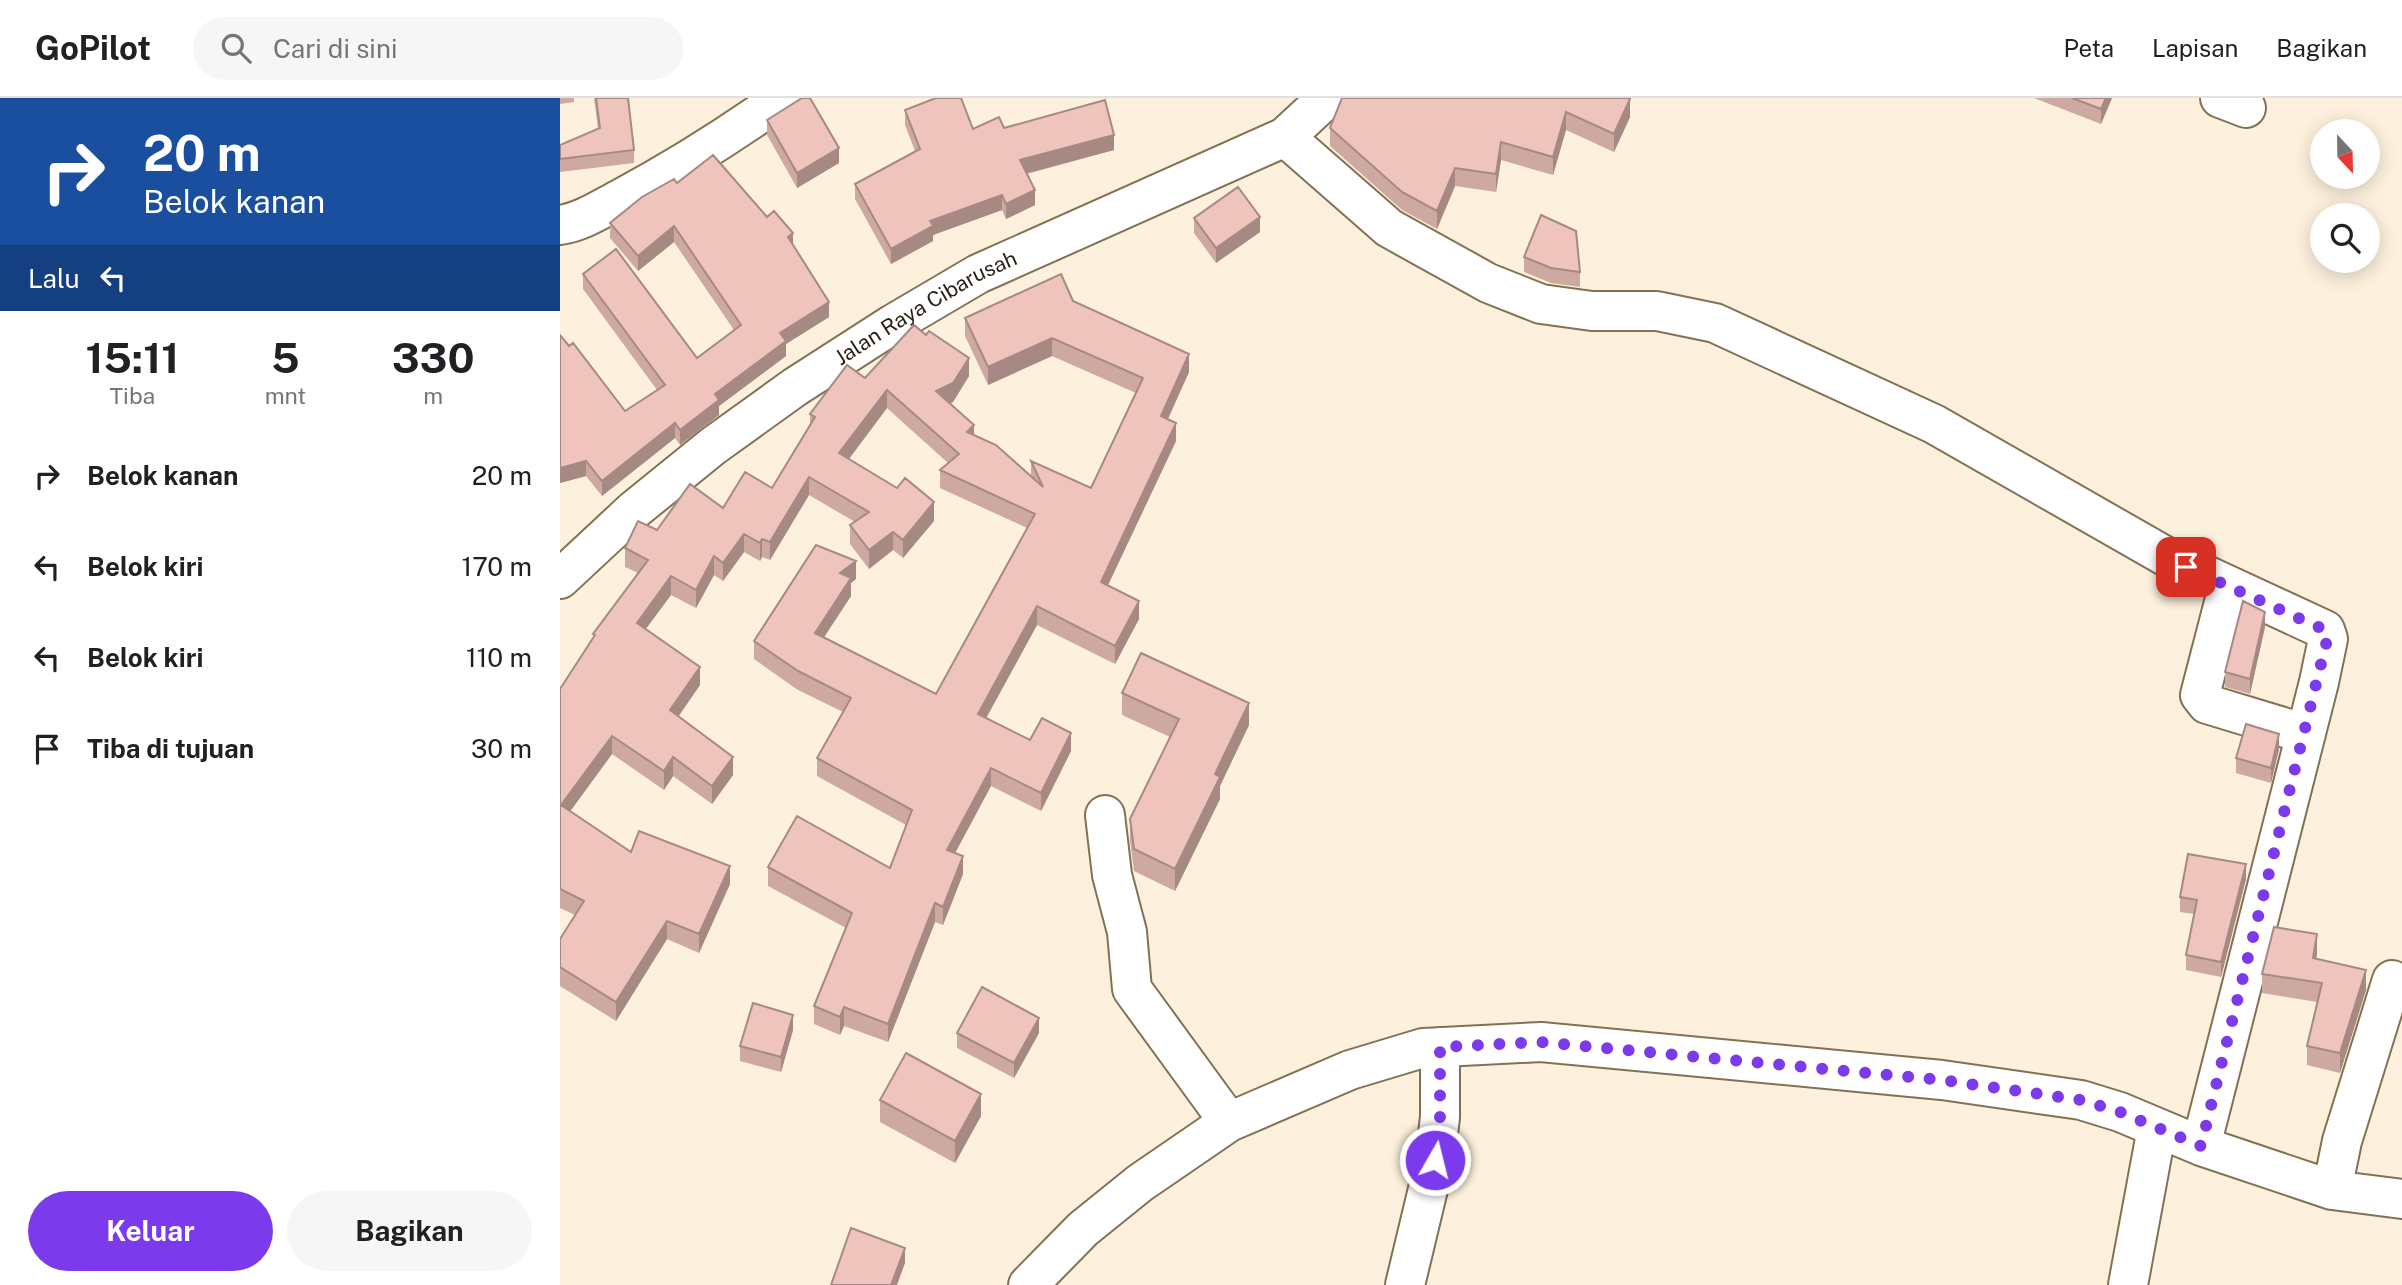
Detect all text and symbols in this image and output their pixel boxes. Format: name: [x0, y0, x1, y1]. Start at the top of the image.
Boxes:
search box: [193, 17, 683, 80]
text: GoPilot: [35, 29, 151, 67]
icon: search: [217, 29, 255, 67]
text: Cari di sini: [273, 33, 397, 64]
text: Peta: [2063, 34, 2114, 62]
text: Lapisan: [2152, 34, 2238, 62]
text: Bagikan: [2276, 34, 2367, 62]
north arrow: [2310, 119, 2380, 189]
map controls: [2310, 119, 2380, 273]
text: 20 m: [143, 124, 261, 182]
icon: right: [28, 126, 119, 217]
text: Belok kanan: [143, 183, 325, 220]
button: search: [2310, 203, 2380, 273]
street label: Jalan Raya Cibarusah: [830, 245, 1021, 370]
icon: left: [94, 259, 132, 297]
text: Lalu: [28, 263, 80, 294]
text: 15:11: [86, 333, 179, 382]
text: 5: [271, 333, 300, 382]
text: 330: [392, 333, 474, 382]
text: Tiba: [109, 382, 155, 409]
text: mnt: [265, 382, 306, 409]
text: m: [423, 382, 443, 409]
icon: right: [28, 457, 66, 495]
text: Belok kanan: [87, 460, 238, 491]
text: 20 m: [472, 460, 532, 491]
pin: [2156, 537, 2216, 597]
icon: left: [28, 548, 66, 586]
icon: arrive: [2167, 548, 2205, 586]
text: Belok kiri: [87, 551, 203, 582]
text: 170 m: [462, 551, 532, 582]
icon: left: [28, 639, 66, 677]
text: Belok kiri: [87, 642, 203, 673]
text: 110 m: [466, 642, 532, 673]
icon: arrive: [28, 730, 66, 768]
text: Tiba di tujuan: [87, 733, 254, 764]
text: 30 m: [471, 733, 532, 764]
position arrow: [1398, 1123, 1472, 1197]
button: Keluar: [28, 1191, 273, 1271]
button: Bagikan: [287, 1191, 532, 1271]

